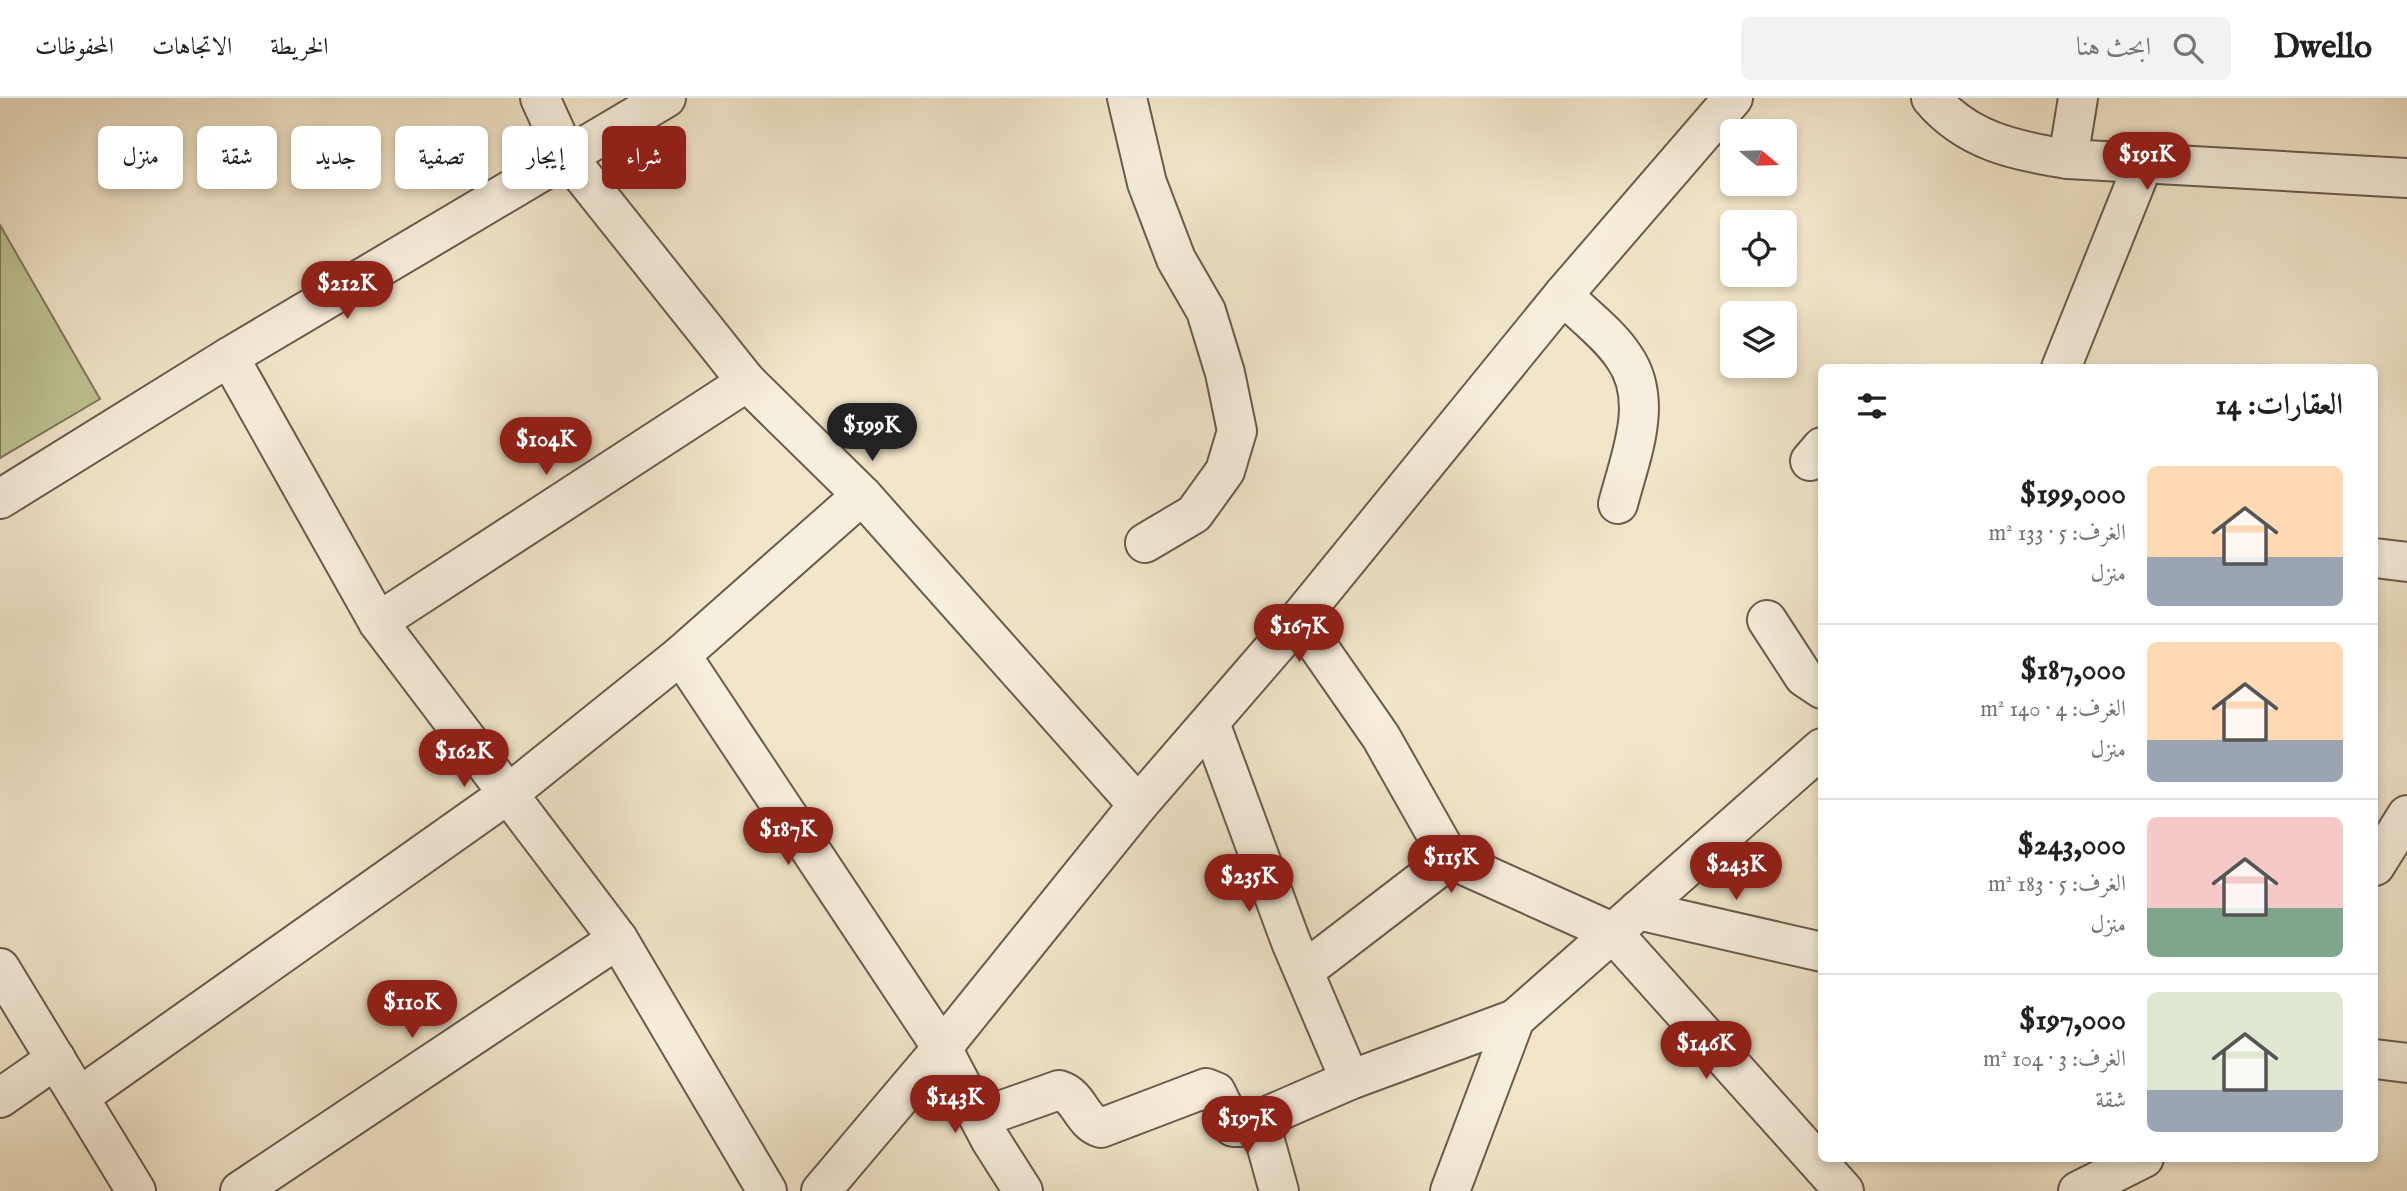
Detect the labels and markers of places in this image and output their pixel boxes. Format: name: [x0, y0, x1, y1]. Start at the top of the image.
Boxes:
pin: $191K: [2098, 132, 2196, 192]
pin: $212K: [298, 262, 396, 321]
pin: $199K: [823, 404, 921, 463]
pin: $104K: [497, 418, 595, 477]
pin: $167K: [1250, 604, 1348, 664]
pin: $162K: [415, 730, 513, 789]
pin: $187K: [739, 808, 837, 867]
pin: $115K: [1402, 836, 1500, 895]
pin: $243K: [1687, 842, 1785, 902]
pin: $235K: [1200, 854, 1298, 914]
pin: $110K: [363, 981, 461, 1040]
pin: $146K: [1657, 1021, 1755, 1081]
pin: $143K: [906, 1076, 1004, 1135]
pin: $197K: [1198, 1096, 1296, 1156]

